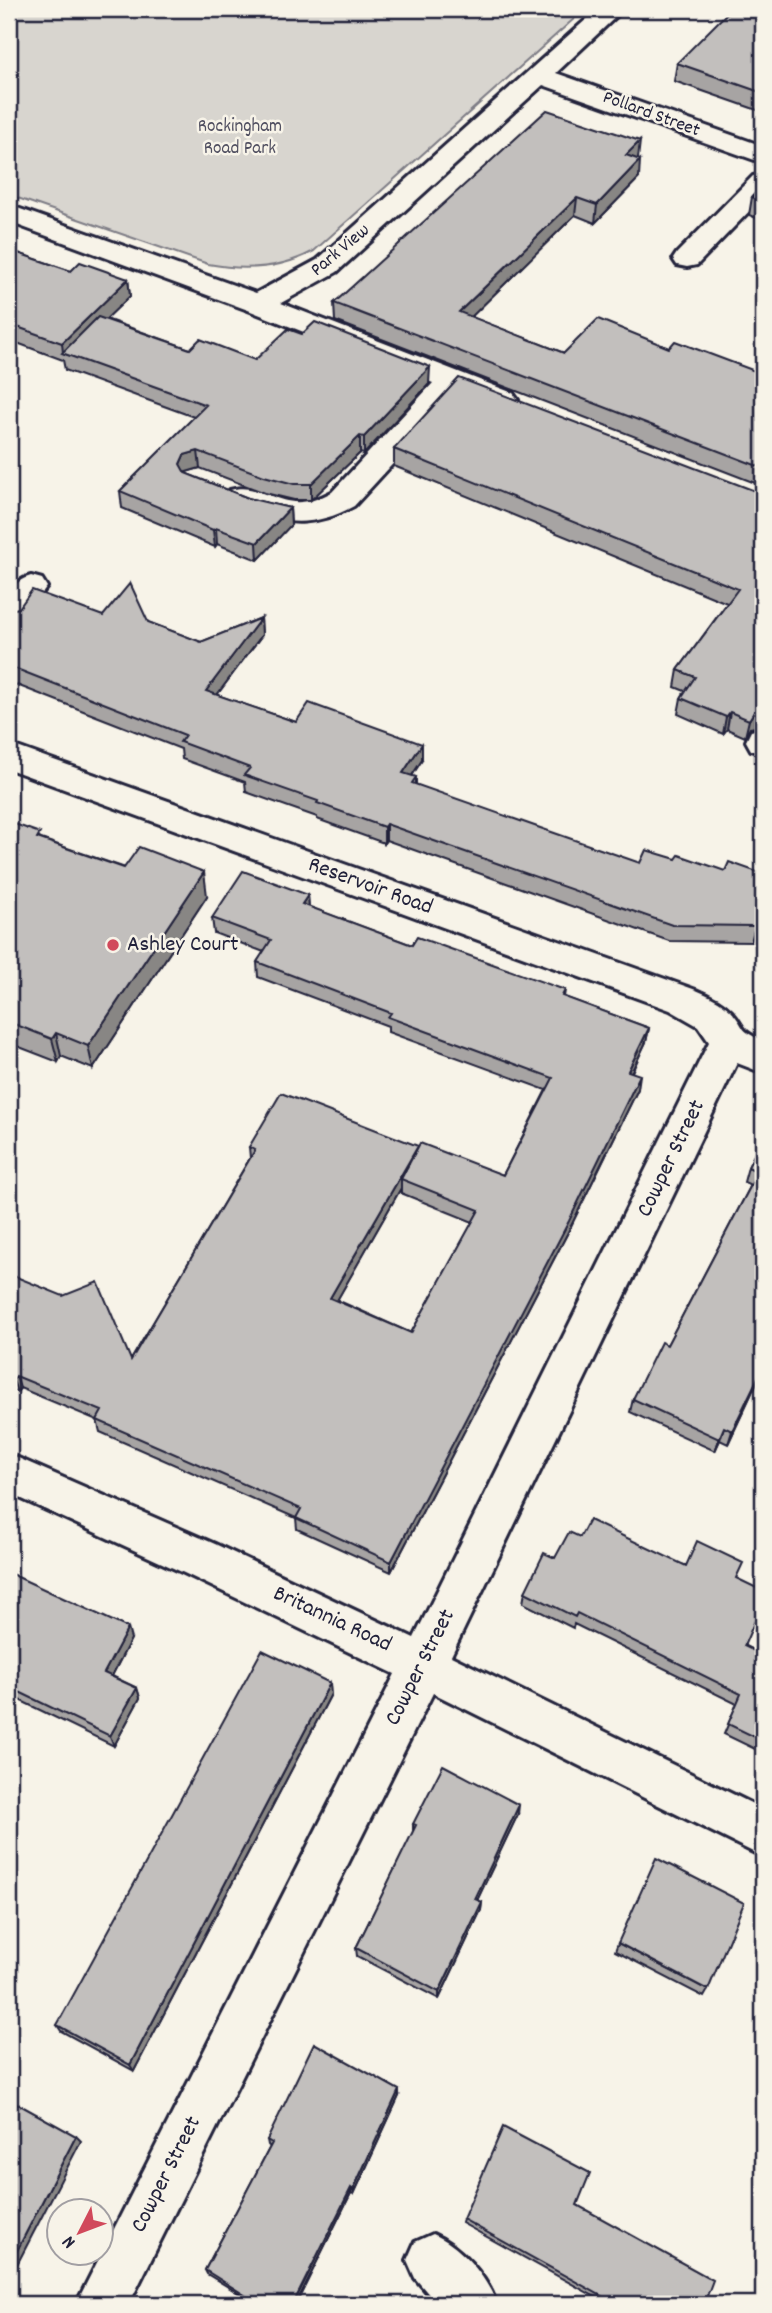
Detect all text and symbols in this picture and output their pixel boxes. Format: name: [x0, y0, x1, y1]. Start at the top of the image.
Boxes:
street label: Pollard Street: [599, 85, 703, 145]
park label: Rockingham Road Park: [198, 114, 282, 163]
street label: Park View: [306, 218, 376, 284]
street label: Reservoir Road: [303, 849, 437, 925]
place label: Ashley Court: [127, 929, 238, 962]
marker: Ashley Court: [105, 937, 121, 953]
street label: Cowper Street: [629, 1095, 715, 1223]
street label: Britannia Road: [267, 1578, 397, 1662]
street label: Cowper Street: [378, 1604, 464, 1732]
street label: Cowper Street: [124, 2111, 210, 2239]
north arrow: [46, 2198, 116, 2268]
text: N: [57, 2229, 83, 2254]

